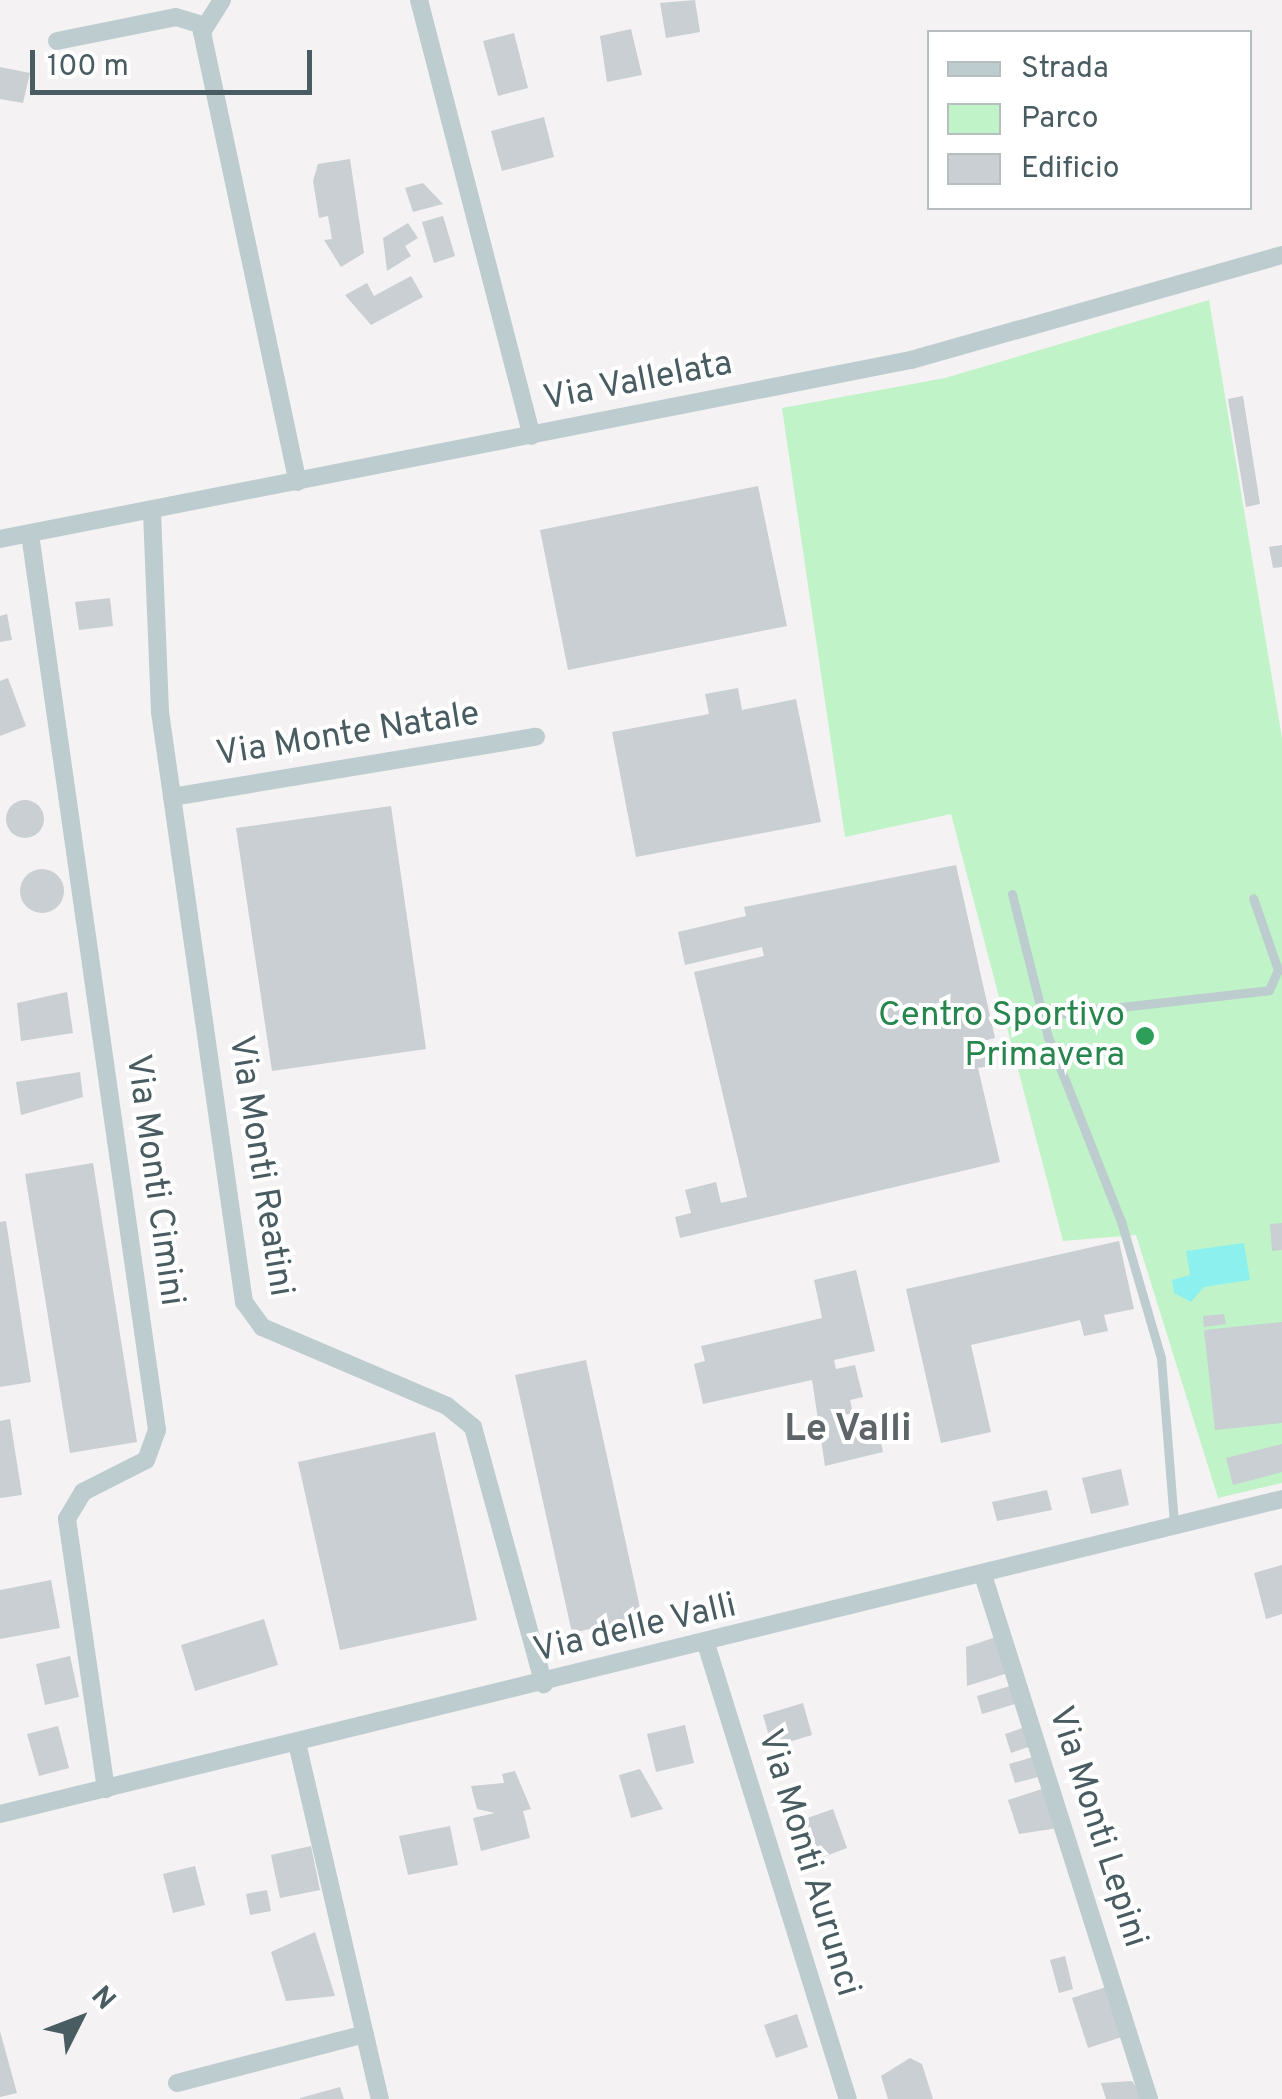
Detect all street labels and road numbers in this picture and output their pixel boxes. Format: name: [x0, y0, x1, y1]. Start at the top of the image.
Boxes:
street label: Via Vallelata: [539, 343, 737, 421]
street label: Via Monte Natale: [213, 693, 483, 777]
street label: Via Monti Reatini: [219, 1032, 301, 1300]
street label: Via Monti Cimini: [116, 1052, 192, 1308]
street label: Via delle Valli: [529, 1585, 741, 1673]
street label: Via Monti Lepini: [1038, 1701, 1156, 1953]
street label: Via Monti Aurunci: [747, 1724, 869, 2002]

